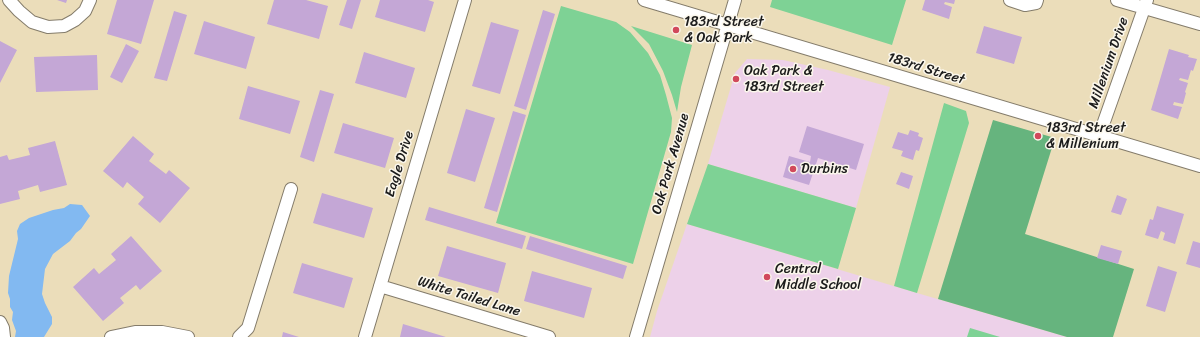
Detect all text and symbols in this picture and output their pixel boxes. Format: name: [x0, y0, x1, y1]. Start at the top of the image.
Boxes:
place label: 183rd Street & Oak Park: [684, 14, 764, 46]
street label: Millenium Drive: [1086, 15, 1132, 111]
marker: 183rd Street & Oak Park: [671, 25, 681, 35]
street label: 183rd Street: [885, 49, 967, 89]
place label: Oak Park & 183rd Street: [744, 63, 824, 96]
marker: Oak Park & 183rd Street: [731, 74, 741, 84]
street label: Oak Park Avenue: [649, 112, 693, 216]
place label: 183rd Street & Millenium: [1046, 120, 1126, 152]
street label: Eagle Drive: [382, 129, 418, 199]
marker: 183rd Street & Millenium: [1033, 131, 1043, 141]
place label: Durbins: [801, 161, 848, 177]
marker: Durbins: [788, 164, 798, 174]
place label: Central Middle School: [775, 261, 861, 294]
marker: Central Middle School: [762, 272, 772, 282]
street label: White Tailed Lane: [416, 273, 522, 321]

